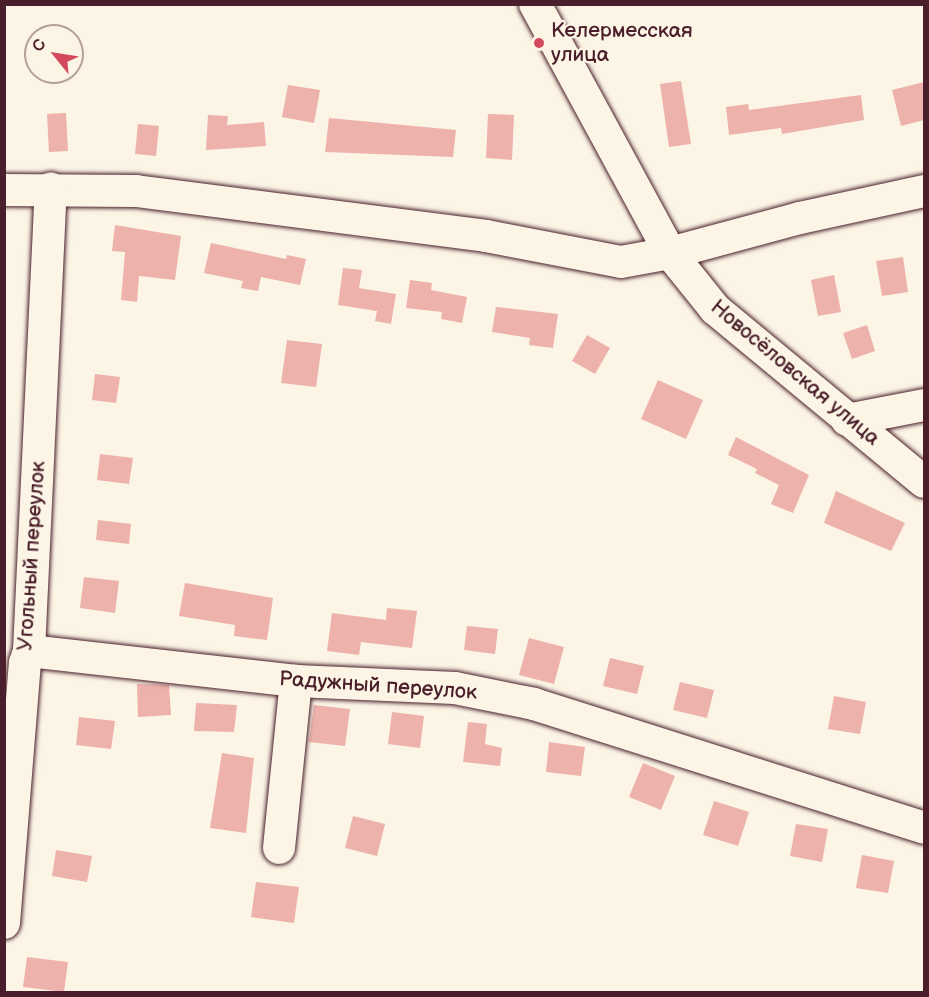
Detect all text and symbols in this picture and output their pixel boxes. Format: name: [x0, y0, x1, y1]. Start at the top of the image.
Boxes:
place label: Келермесская улица: [551, 18, 693, 68]
north arrow: [24, 24, 84, 84]
text: С: [29, 36, 51, 55]
marker: Келермесская улица: [532, 36, 546, 50]
street label: Новосёловская улица: [705, 295, 885, 451]
street label: Угольный переулок: [13, 460, 51, 652]
street label: Радужный переулок: [278, 667, 478, 705]

